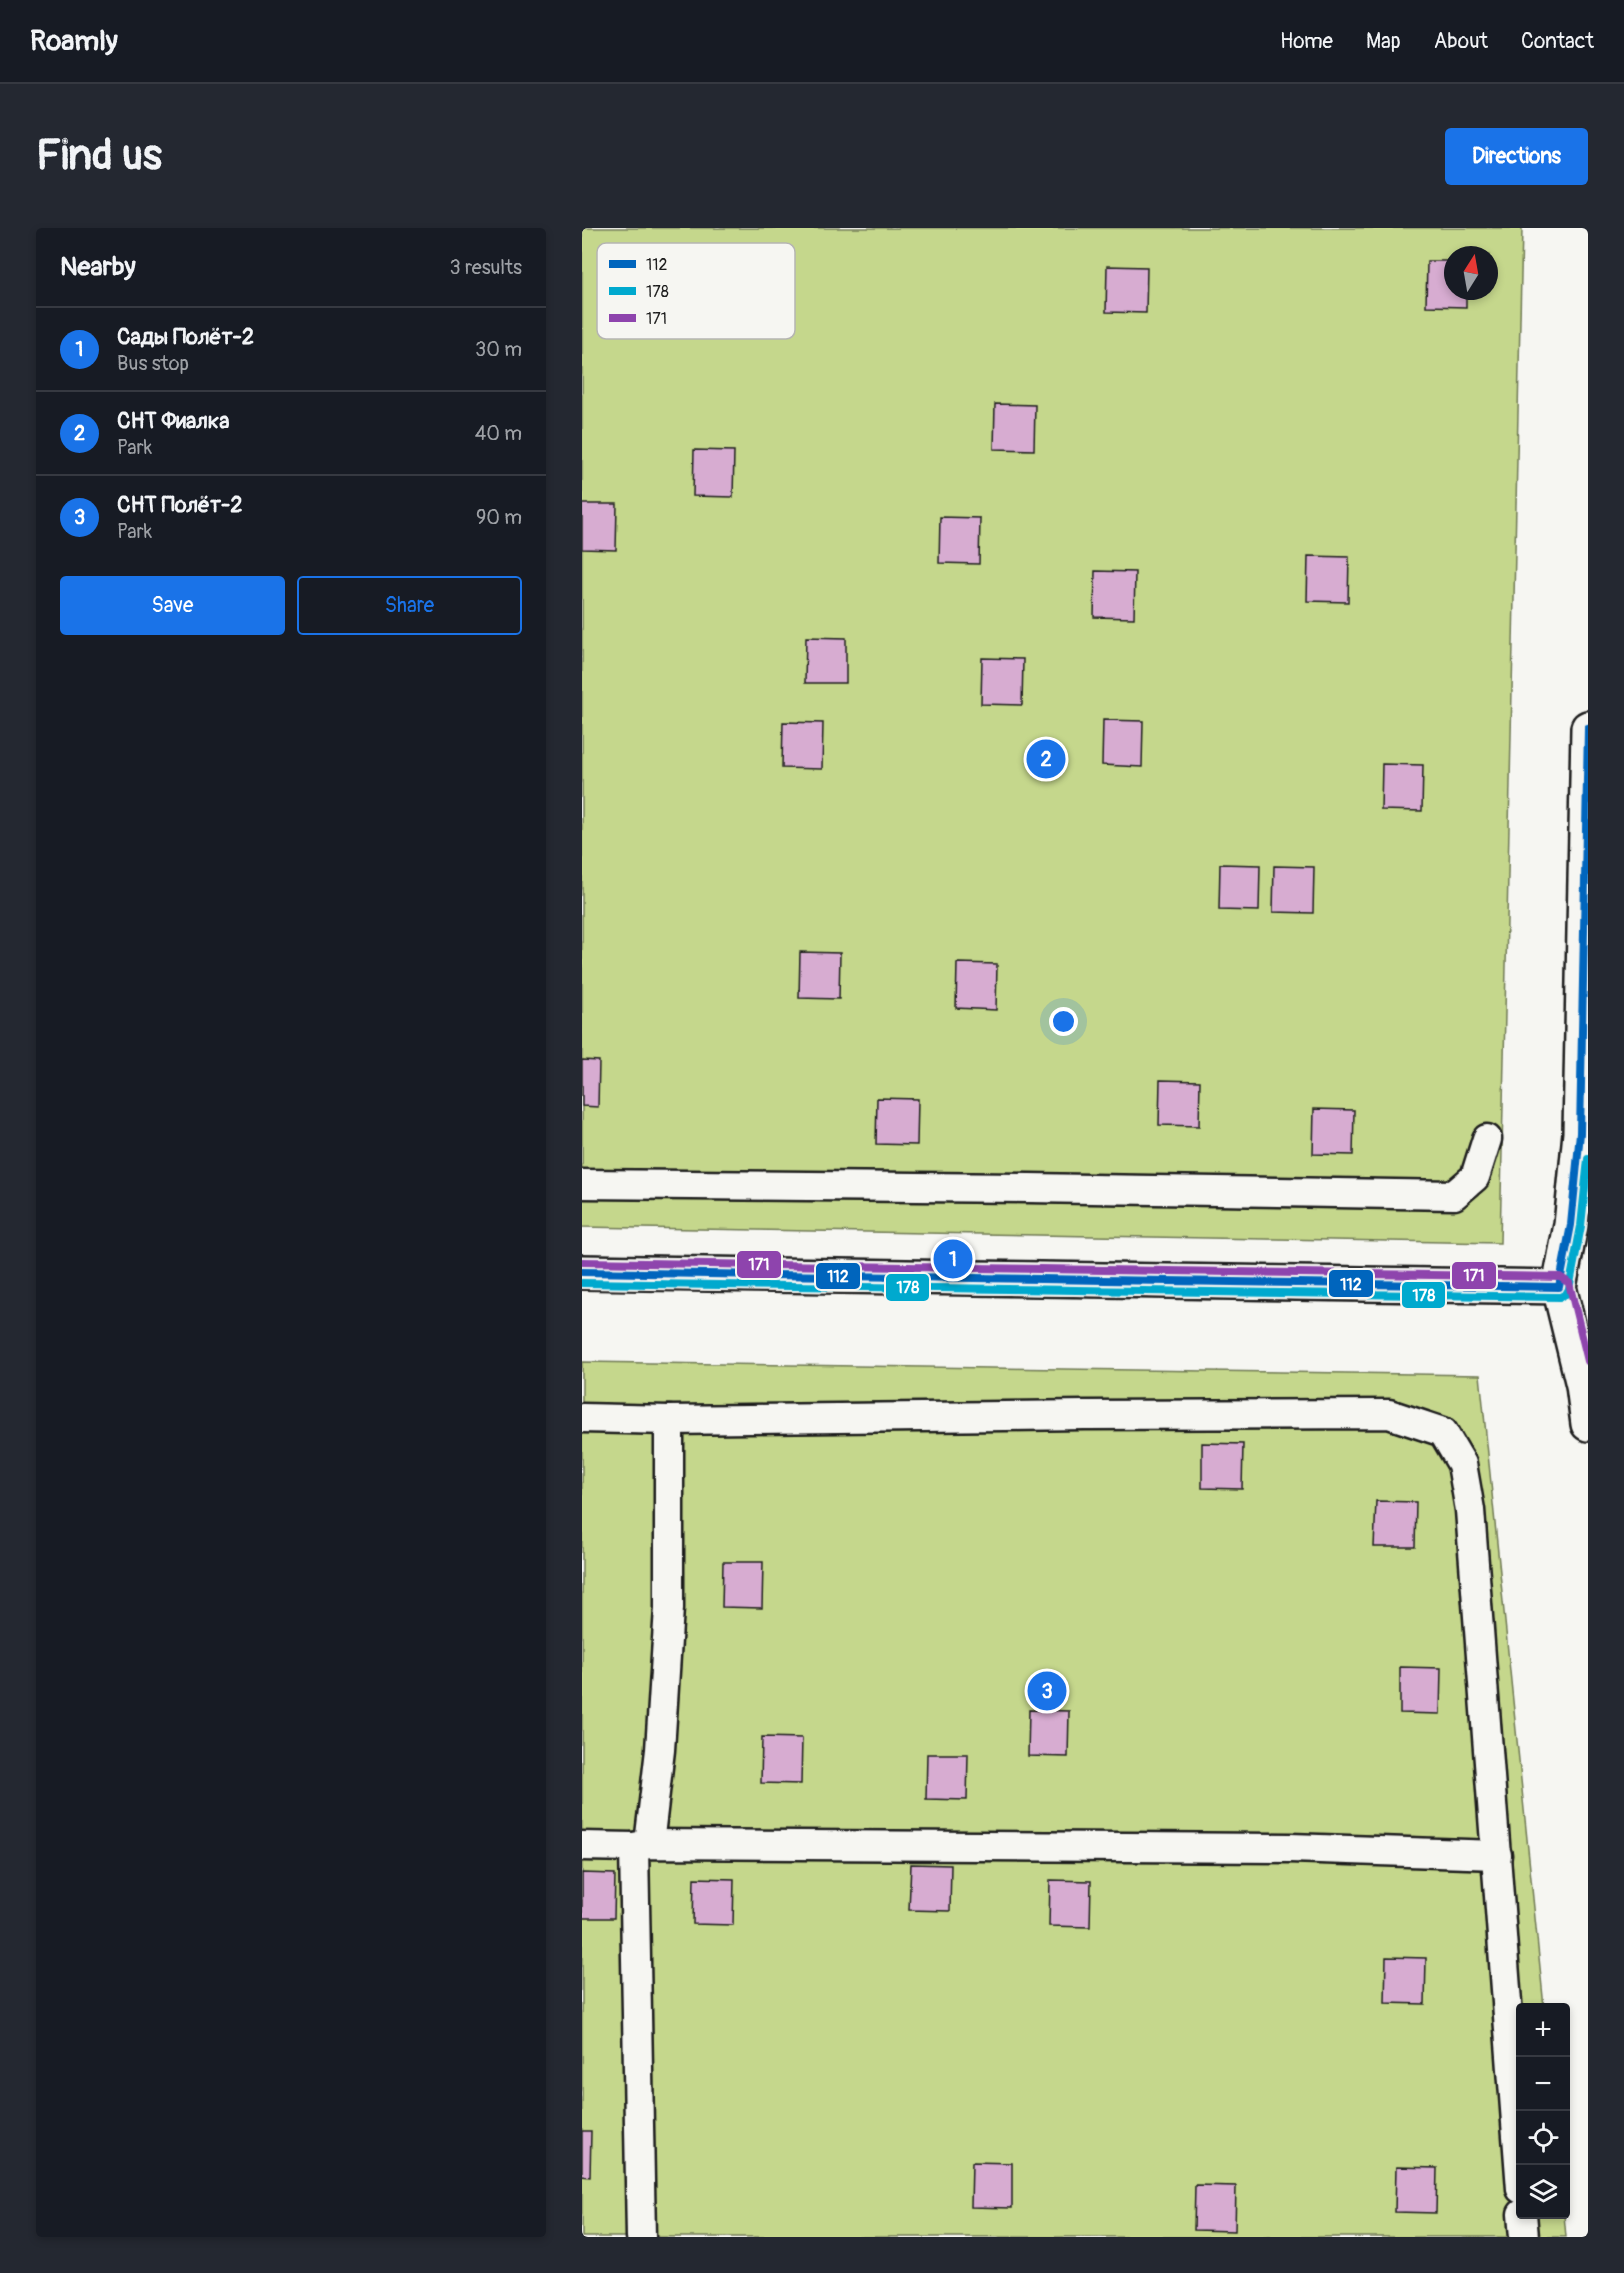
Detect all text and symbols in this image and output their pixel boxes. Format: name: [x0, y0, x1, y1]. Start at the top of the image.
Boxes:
text: Roamly: [30, 24, 118, 59]
text: Home: [1280, 28, 1333, 55]
text: Map: [1366, 28, 1401, 55]
text: About: [1434, 28, 1488, 55]
text: Contact: [1521, 28, 1594, 55]
button: Directions: [1445, 128, 1588, 185]
text: Find us: [36, 130, 162, 182]
legend: [597, 243, 795, 339]
north arrow: [1444, 246, 1498, 300]
text: Nearby: [60, 251, 136, 283]
text: 3 results: [450, 255, 522, 280]
text: 112: [646, 255, 668, 275]
text: 178: [646, 282, 669, 302]
text: 171: [646, 309, 667, 329]
text: Сады Полёт-2: [117, 323, 254, 351]
text: 1: [76, 337, 83, 362]
text: 30 m: [475, 337, 522, 362]
text: Bus stop: [117, 351, 189, 376]
text: СНТ Фиалка: [117, 407, 229, 435]
text: 2: [74, 421, 85, 446]
text: 40 m: [475, 421, 522, 446]
text: Park: [117, 435, 152, 460]
text: СНТ Полёт-2: [117, 491, 243, 519]
text: 3: [74, 505, 85, 530]
text: 90 m: [476, 505, 522, 530]
text: Park: [117, 519, 152, 544]
button: Save: [60, 576, 285, 635]
button: Share: [297, 576, 522, 635]
pin: 2: [1026, 736, 1066, 782]
your location: [1049, 1007, 1078, 1036]
pin: 1: [934, 1236, 973, 1282]
line badge: 171: [736, 1250, 782, 1279]
text: 171: [749, 1255, 769, 1275]
line badge: 171: [1451, 1261, 1497, 1290]
line badge: 112: [815, 1262, 861, 1290]
text: 171: [1464, 1266, 1484, 1286]
text: 112: [827, 1267, 849, 1287]
line badge: 112: [1328, 1269, 1374, 1298]
line badge: 178: [885, 1273, 930, 1302]
text: 112: [1340, 1275, 1362, 1295]
text: 178: [897, 1278, 919, 1298]
line badge: 178: [1401, 1281, 1446, 1309]
text: 178: [1413, 1286, 1435, 1306]
pin: 3: [1028, 1668, 1066, 1714]
map controls: [1516, 2003, 1570, 2219]
button: +: [1516, 2003, 1570, 2057]
button: −: [1516, 2057, 1570, 2111]
button: locate: [1516, 2111, 1570, 2165]
button: layers: [1516, 2165, 1570, 2219]

